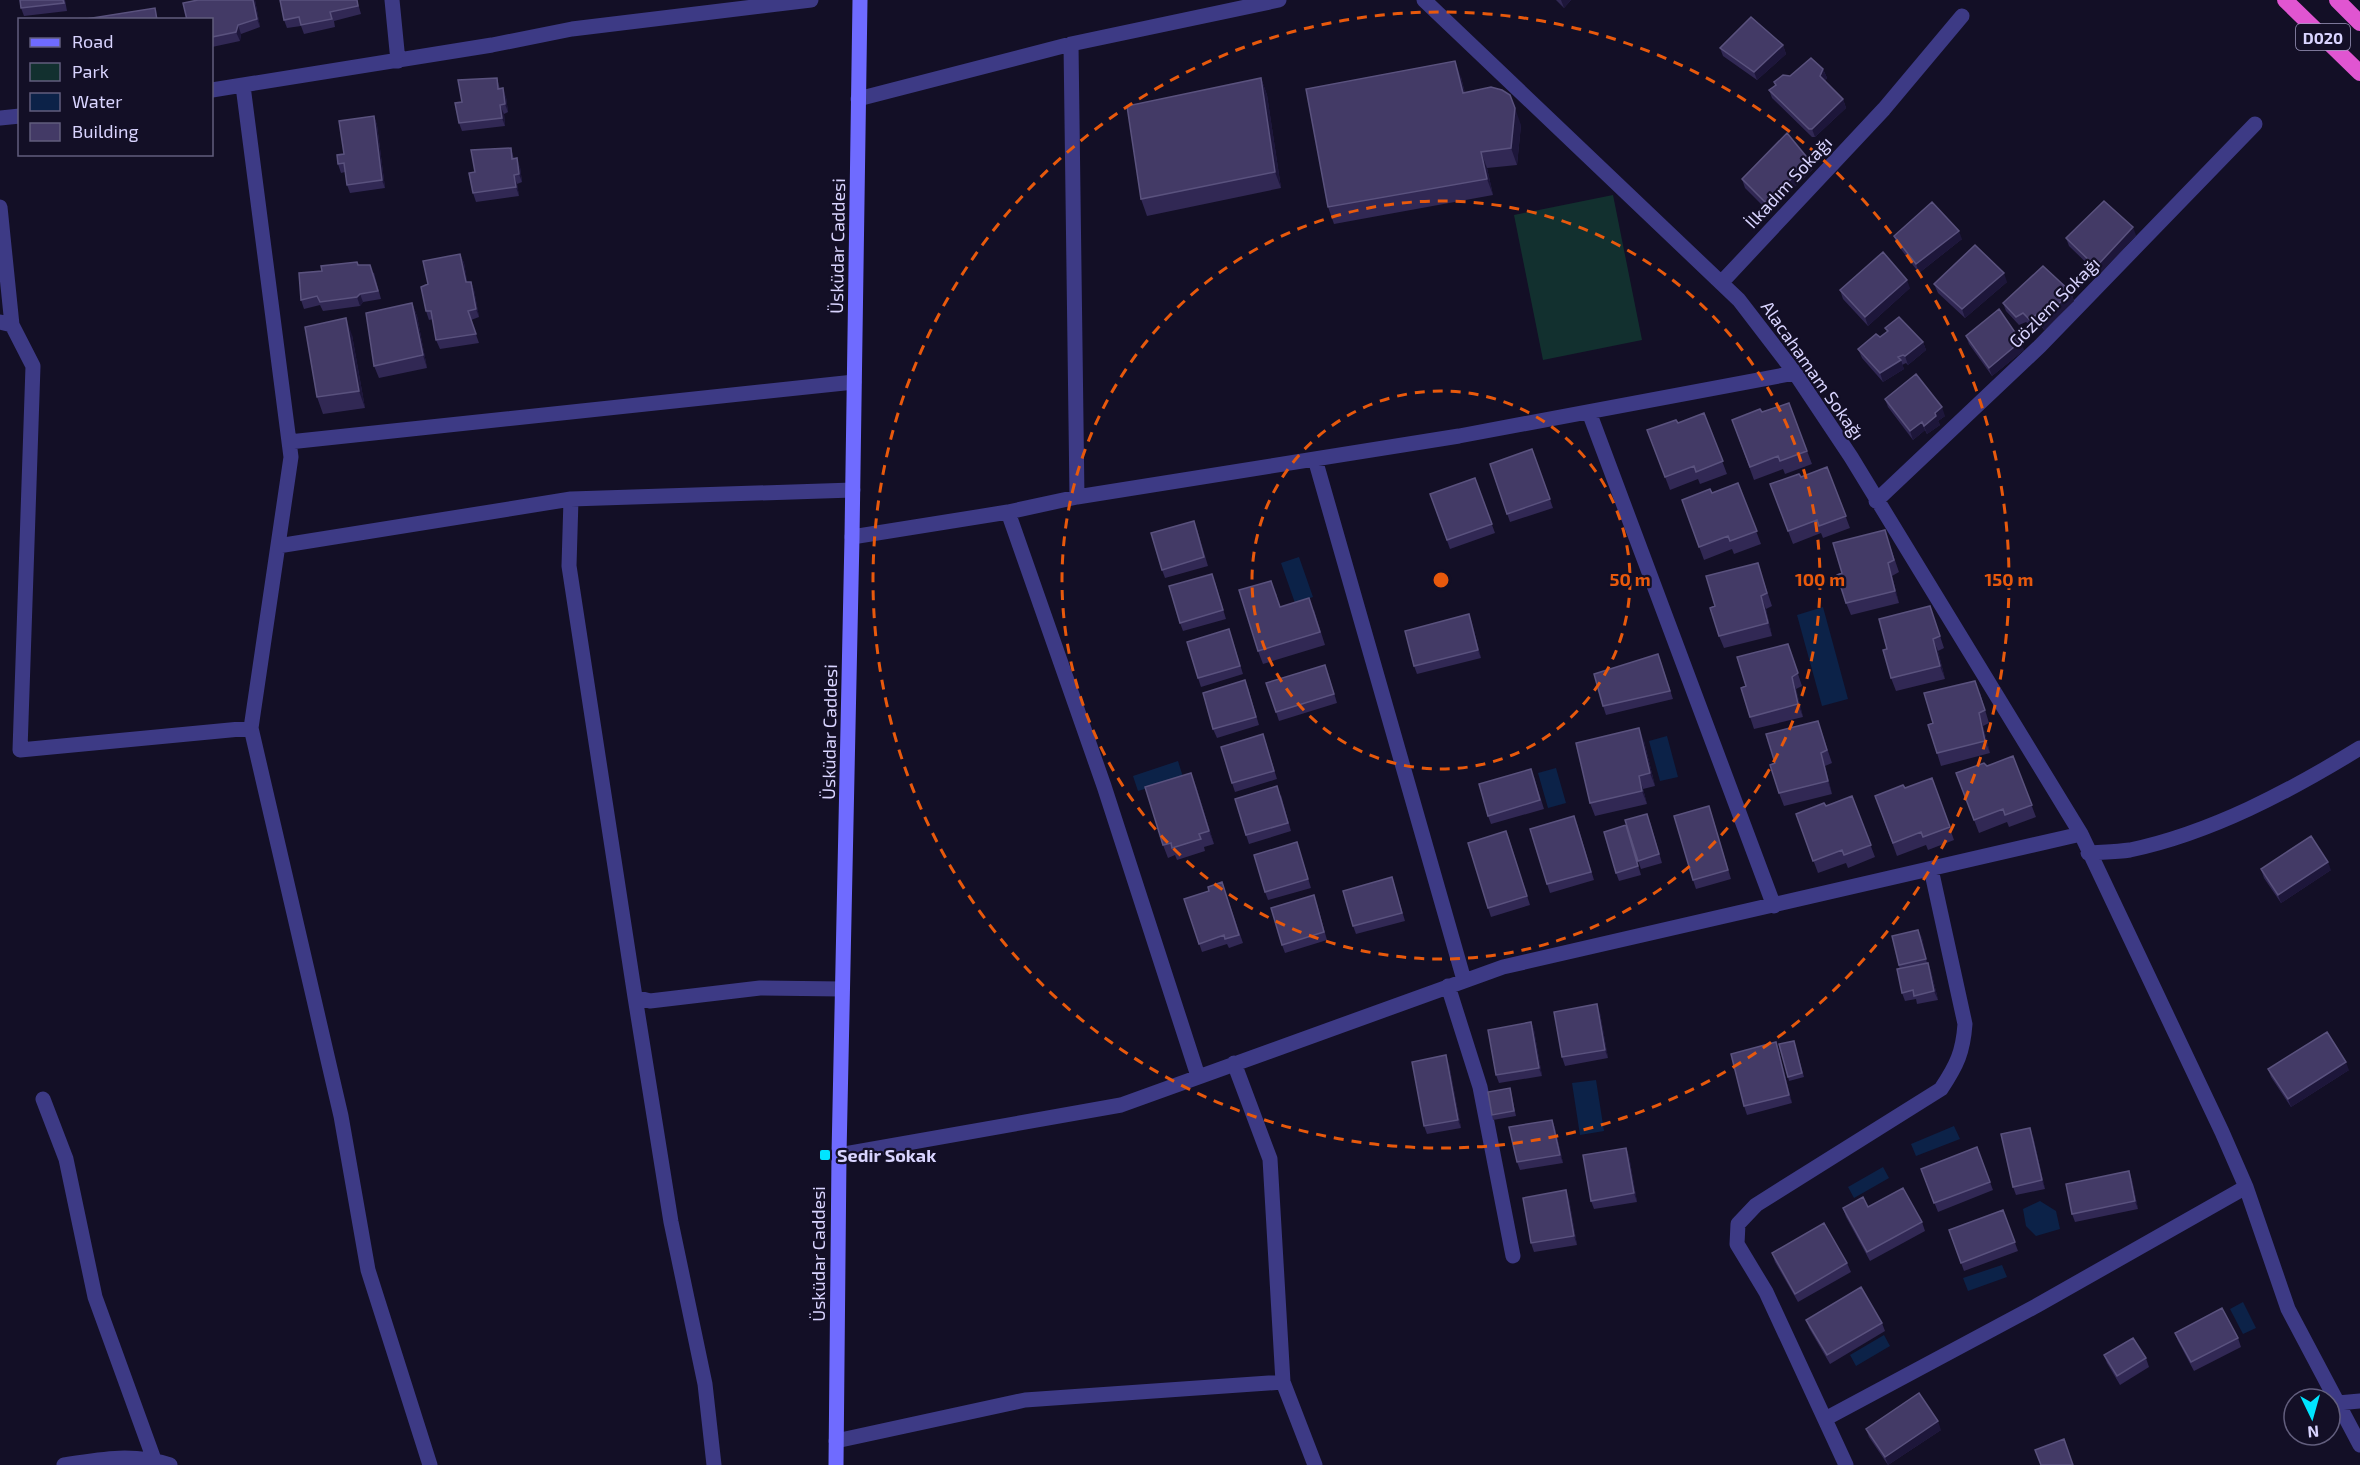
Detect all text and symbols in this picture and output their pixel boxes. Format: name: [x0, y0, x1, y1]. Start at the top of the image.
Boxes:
legend: [18, 18, 213, 156]
road number: D020: [2296, 24, 2350, 50]
text: Road: [72, 30, 113, 52]
text: Park: [72, 60, 109, 82]
text: Water: [72, 90, 122, 112]
text: Building: [72, 120, 139, 142]
street label: İlkadım Sokağı: [1740, 132, 1836, 232]
street label: Üsküdar Caddesi: [825, 178, 849, 314]
street label: Gözlem Sokağı: [2004, 252, 2104, 352]
street label: Alacahamam Sokağı: [1757, 296, 1869, 444]
text: 50 m: [1609, 568, 1651, 590]
text: 100 m: [1795, 568, 1845, 590]
text: 150 m: [1985, 568, 2033, 590]
centre of rings: [1431, 570, 1451, 590]
street label: Üsküdar Caddesi: [817, 664, 841, 800]
place label: Sedir Sokak: [837, 1144, 936, 1166]
marker: Sedir Sokak: [818, 1148, 832, 1162]
street label: Üsküdar Caddesi: [807, 1186, 829, 1322]
north arrow: [2282, 1387, 2342, 1447]
text: N: [2307, 1422, 2320, 1442]

